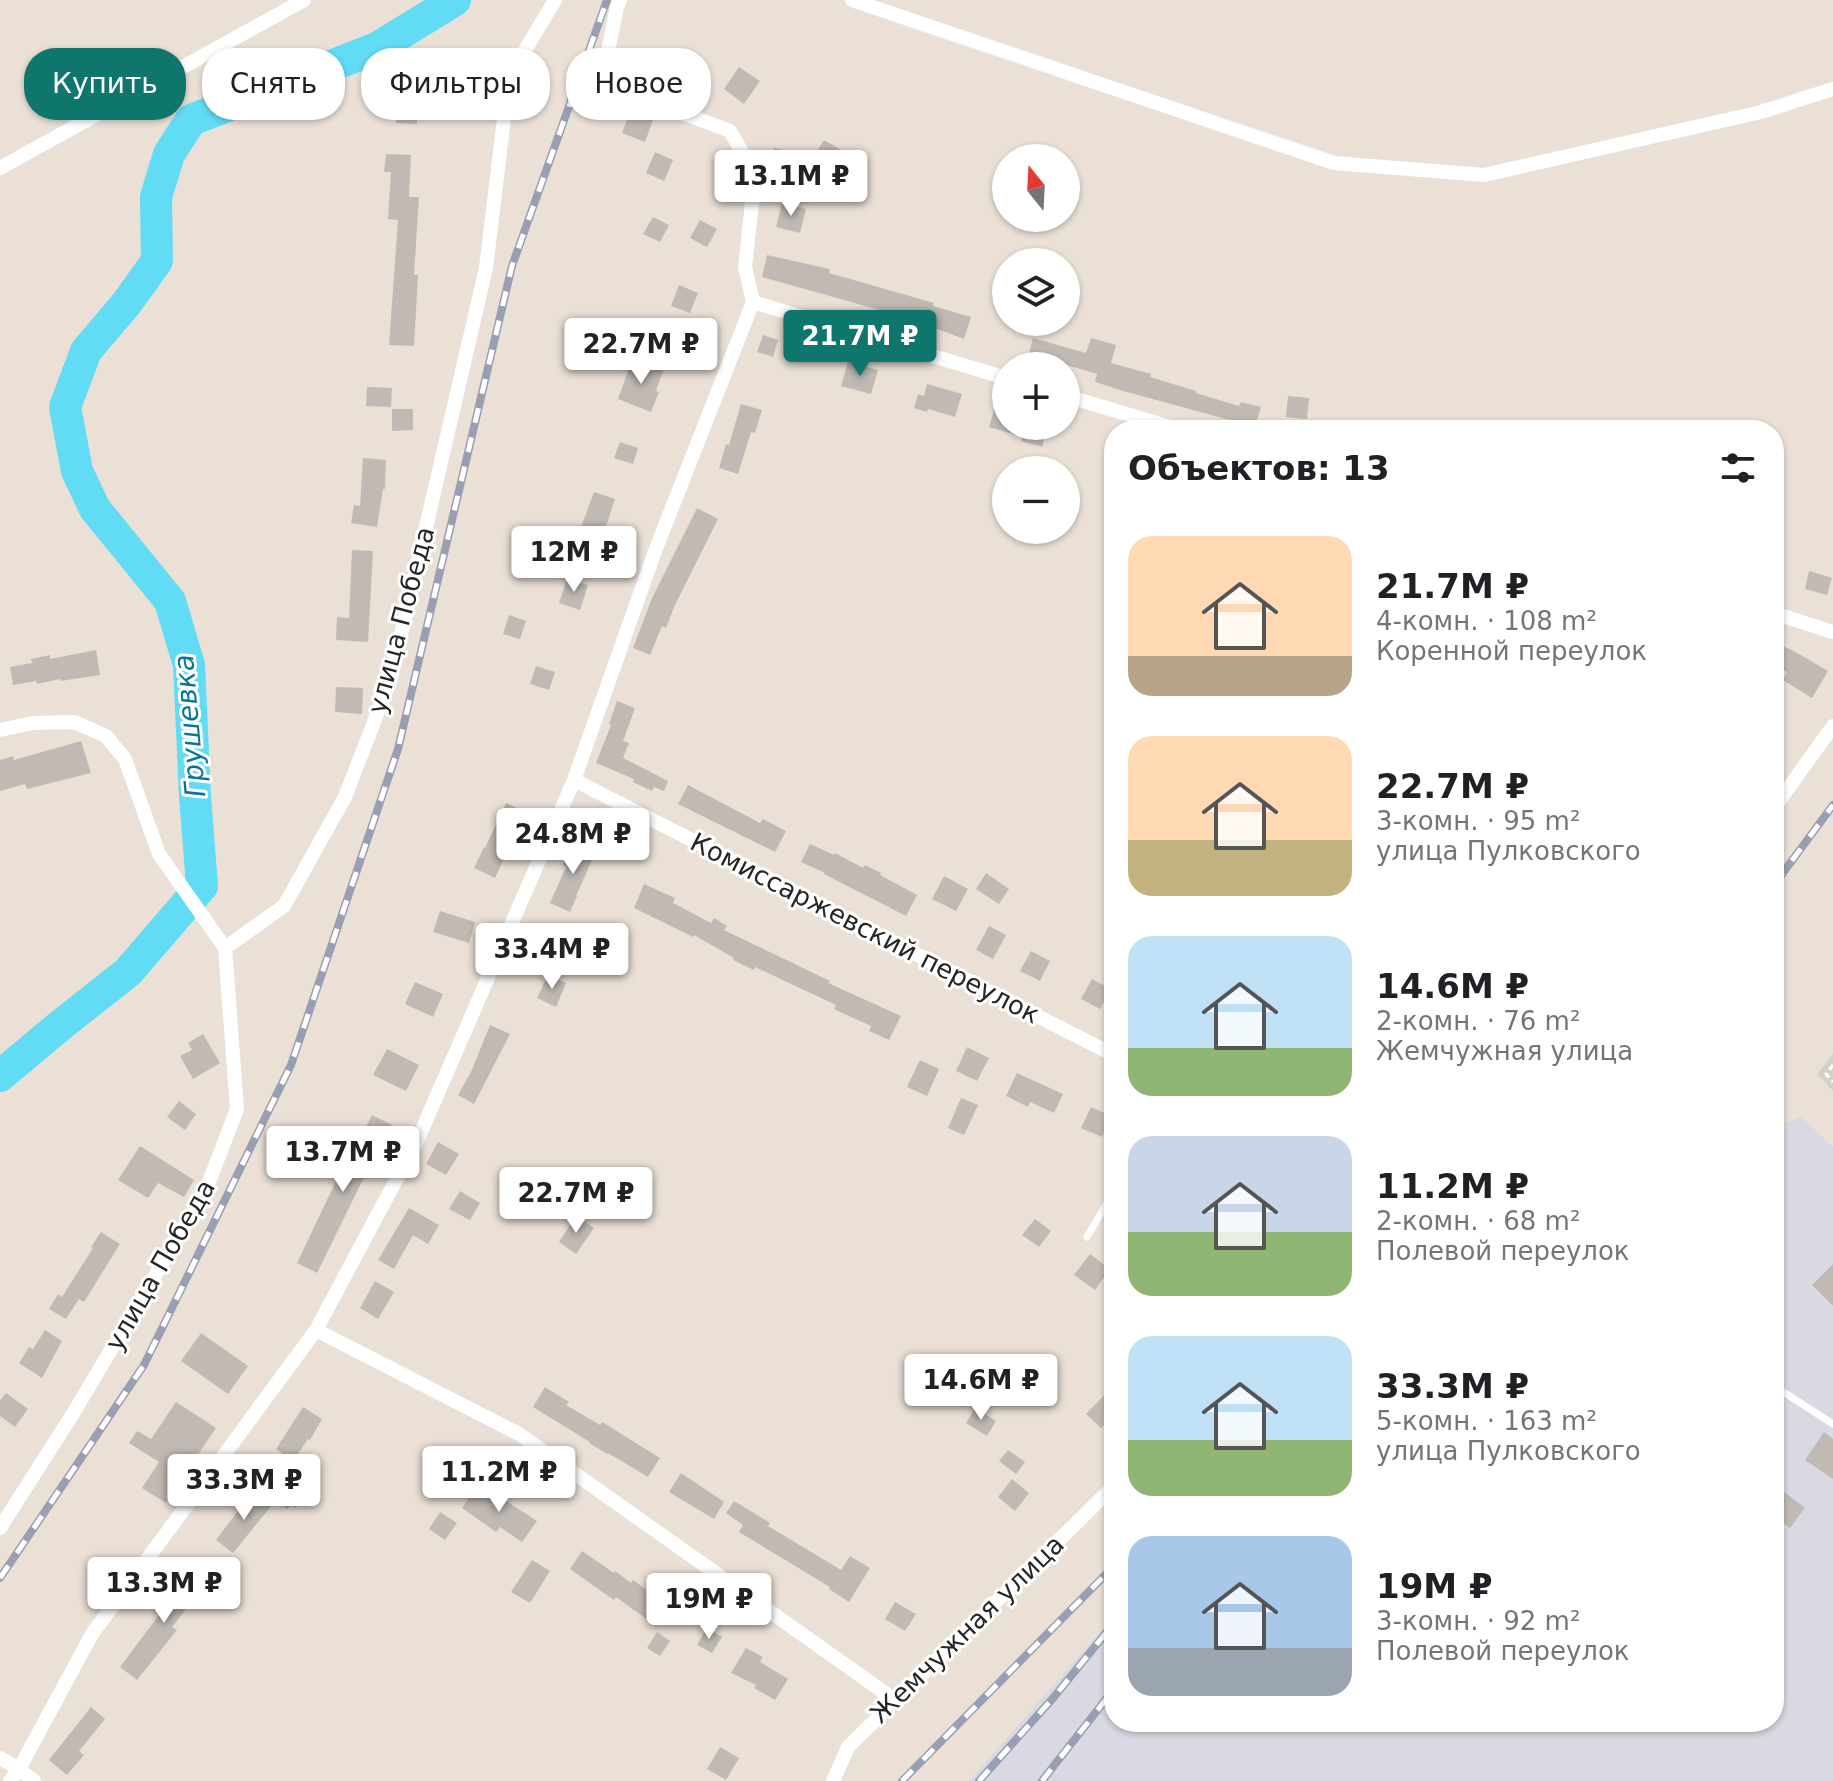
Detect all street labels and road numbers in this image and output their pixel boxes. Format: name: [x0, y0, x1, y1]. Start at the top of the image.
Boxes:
street label: улица Победа: [362, 523, 440, 717]
street label: Комиссаржевский переулок: [685, 827, 1045, 1029]
street label: улица Победа: [99, 1174, 221, 1356]
street label: Жемчужная улица: [864, 1529, 1070, 1729]

